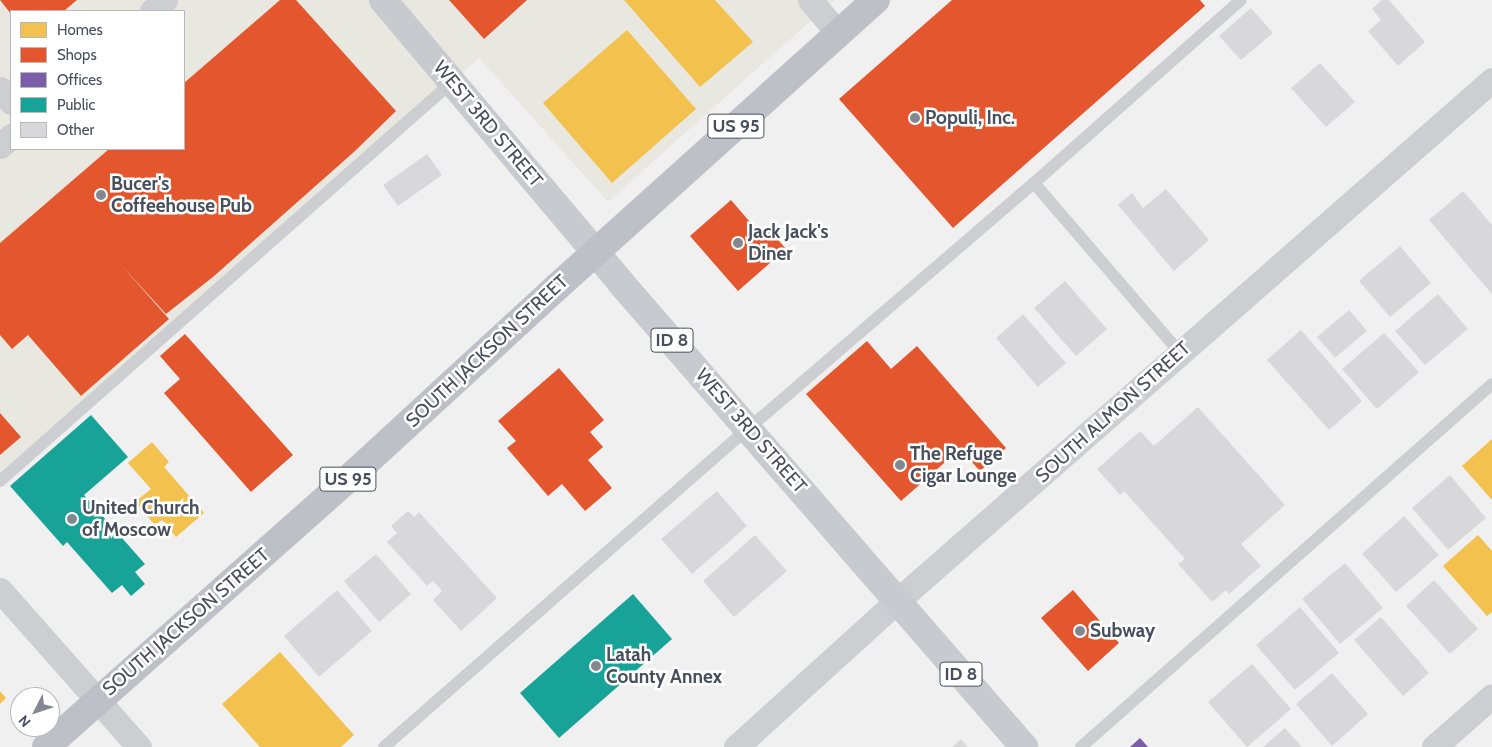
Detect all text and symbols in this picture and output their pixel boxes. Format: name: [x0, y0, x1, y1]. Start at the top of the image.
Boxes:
legend: [10, 10, 185, 150]
text: Homes: [57, 21, 103, 39]
text: Shops: [57, 46, 97, 64]
street label: WEST 3RD STREET: [429, 56, 547, 192]
text: Offices: [57, 71, 102, 89]
text: Public: [57, 96, 95, 114]
place label: Populi, Inc.: [925, 107, 1015, 129]
road number: US 95: [707, 110, 765, 142]
marker: Populi, Inc.: [909, 112, 921, 124]
text: Other: [57, 121, 94, 139]
place label: Bucer's Coffeehouse Pub: [111, 173, 252, 217]
marker: Bucer's Coffeehouse Pub: [95, 189, 107, 201]
place label: Jack Jack's Diner: [748, 221, 829, 265]
marker: Jack Jack's Diner: [732, 237, 744, 249]
street label: SOUTH JACKSON STREET: [401, 270, 573, 432]
road number: ID 8: [650, 324, 694, 356]
street label: SOUTH ALMON STREET: [1031, 337, 1195, 487]
street label: WEST 3RD STREET: [691, 364, 811, 498]
place label: The Refuge Cigar Lounge: [910, 443, 1016, 487]
marker: The Refuge Cigar Lounge: [894, 459, 906, 471]
road number: US 95: [319, 464, 377, 494]
place label: United Church of Moscow: [82, 497, 199, 541]
marker: United Church of Moscow: [66, 513, 78, 525]
street label: SOUTH JACKSON STREET: [98, 543, 274, 701]
place label: Subway: [1090, 620, 1155, 642]
marker: Subway: [1074, 625, 1086, 637]
place label: Latah County Annex: [606, 644, 722, 688]
road number: ID 8: [938, 659, 984, 690]
marker: Latah County Annex: [590, 660, 602, 672]
north arrow: [10, 687, 60, 737]
text: N: [14, 712, 34, 731]

